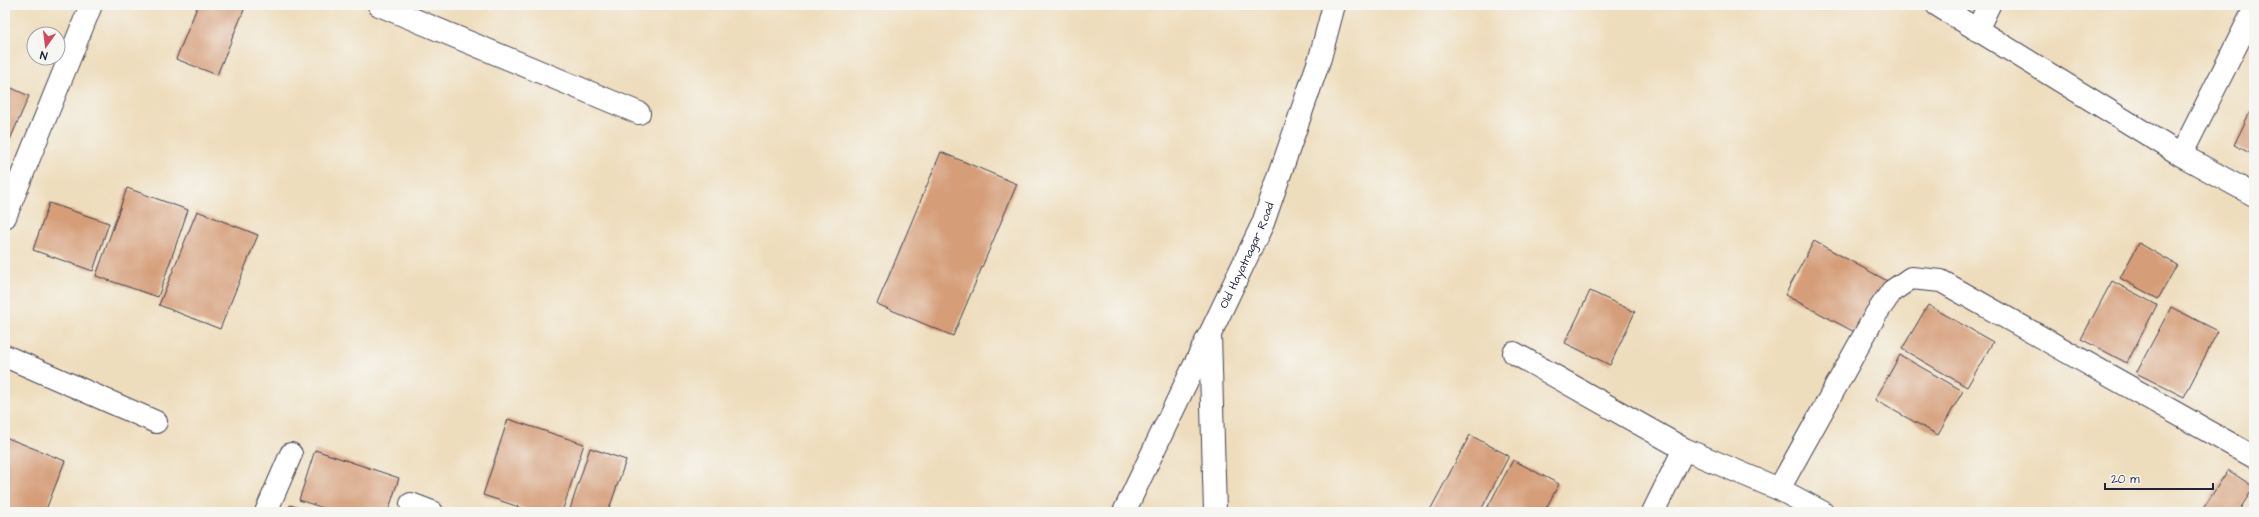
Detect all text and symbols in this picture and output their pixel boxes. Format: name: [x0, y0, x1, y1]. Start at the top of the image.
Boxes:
north arrow: [26, 26, 66, 66]
text: N: [38, 47, 49, 63]
street label: Old Hayatnagar Road: [1215, 200, 1278, 311]
scale bar: [2105, 465, 2213, 491]
text: 20 m: [2111, 471, 2140, 488]

